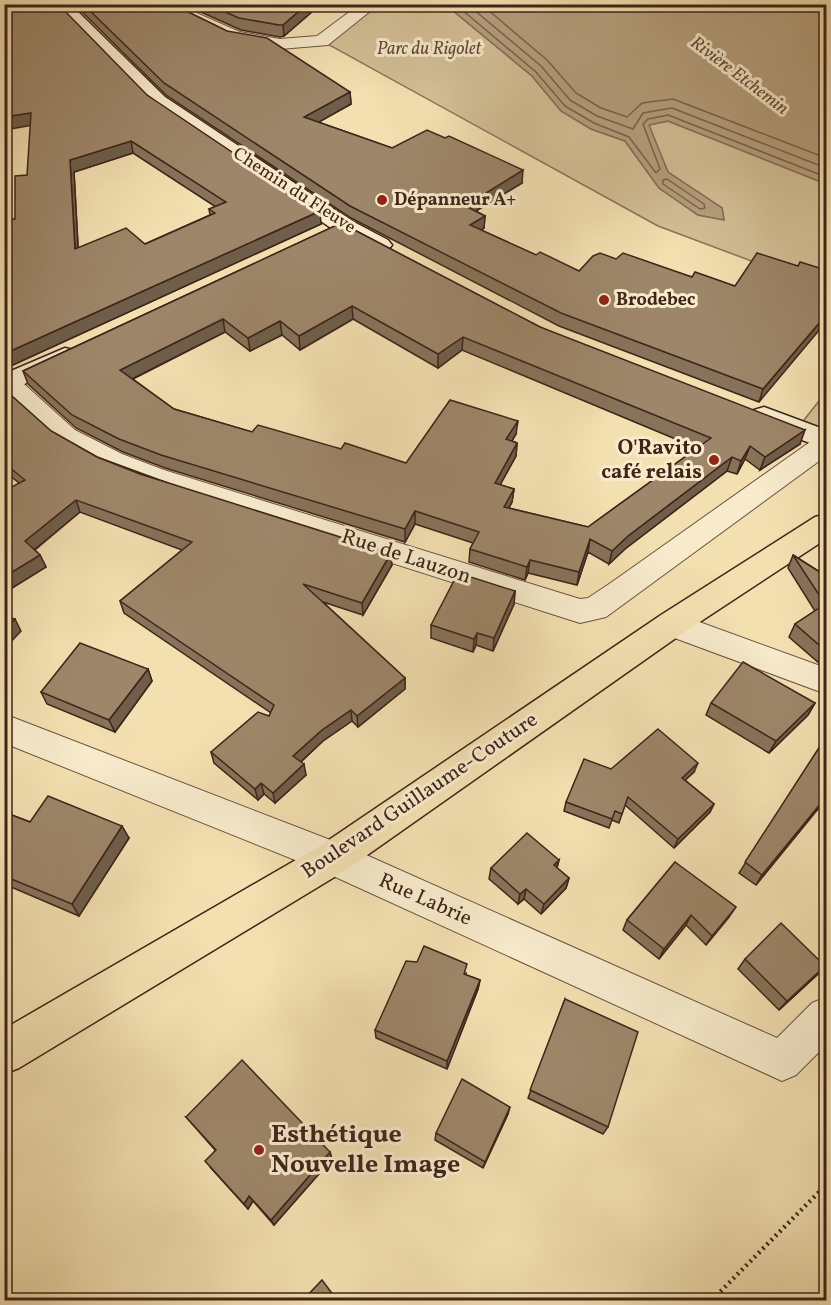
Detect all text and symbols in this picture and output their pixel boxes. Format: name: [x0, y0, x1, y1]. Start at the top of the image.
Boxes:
water label: Rivière Etchemin: [685, 31, 793, 121]
park label: Parc du Rigolet: [377, 37, 482, 62]
street label: Chemin du Fleuve: [228, 142, 360, 240]
place label: Dépanneur A+: [394, 188, 516, 213]
marker: Dépanneur A+: [375, 193, 389, 207]
place label: Brodebec: [616, 288, 695, 313]
marker: Brodebec: [597, 293, 611, 307]
place label: O'Ravito café relais: [601, 434, 702, 487]
marker: O'Ravito café relais: [707, 453, 721, 467]
street label: Rue de Lauzon: [337, 522, 475, 592]
street label: Boulevard Guillaume-Couture: [296, 706, 544, 886]
street label: Rue Labrie: [374, 867, 476, 933]
place label: Esthétique Nouvelle Image: [271, 1117, 460, 1183]
marker: Esthétique Nouvelle Image: [252, 1143, 266, 1157]

